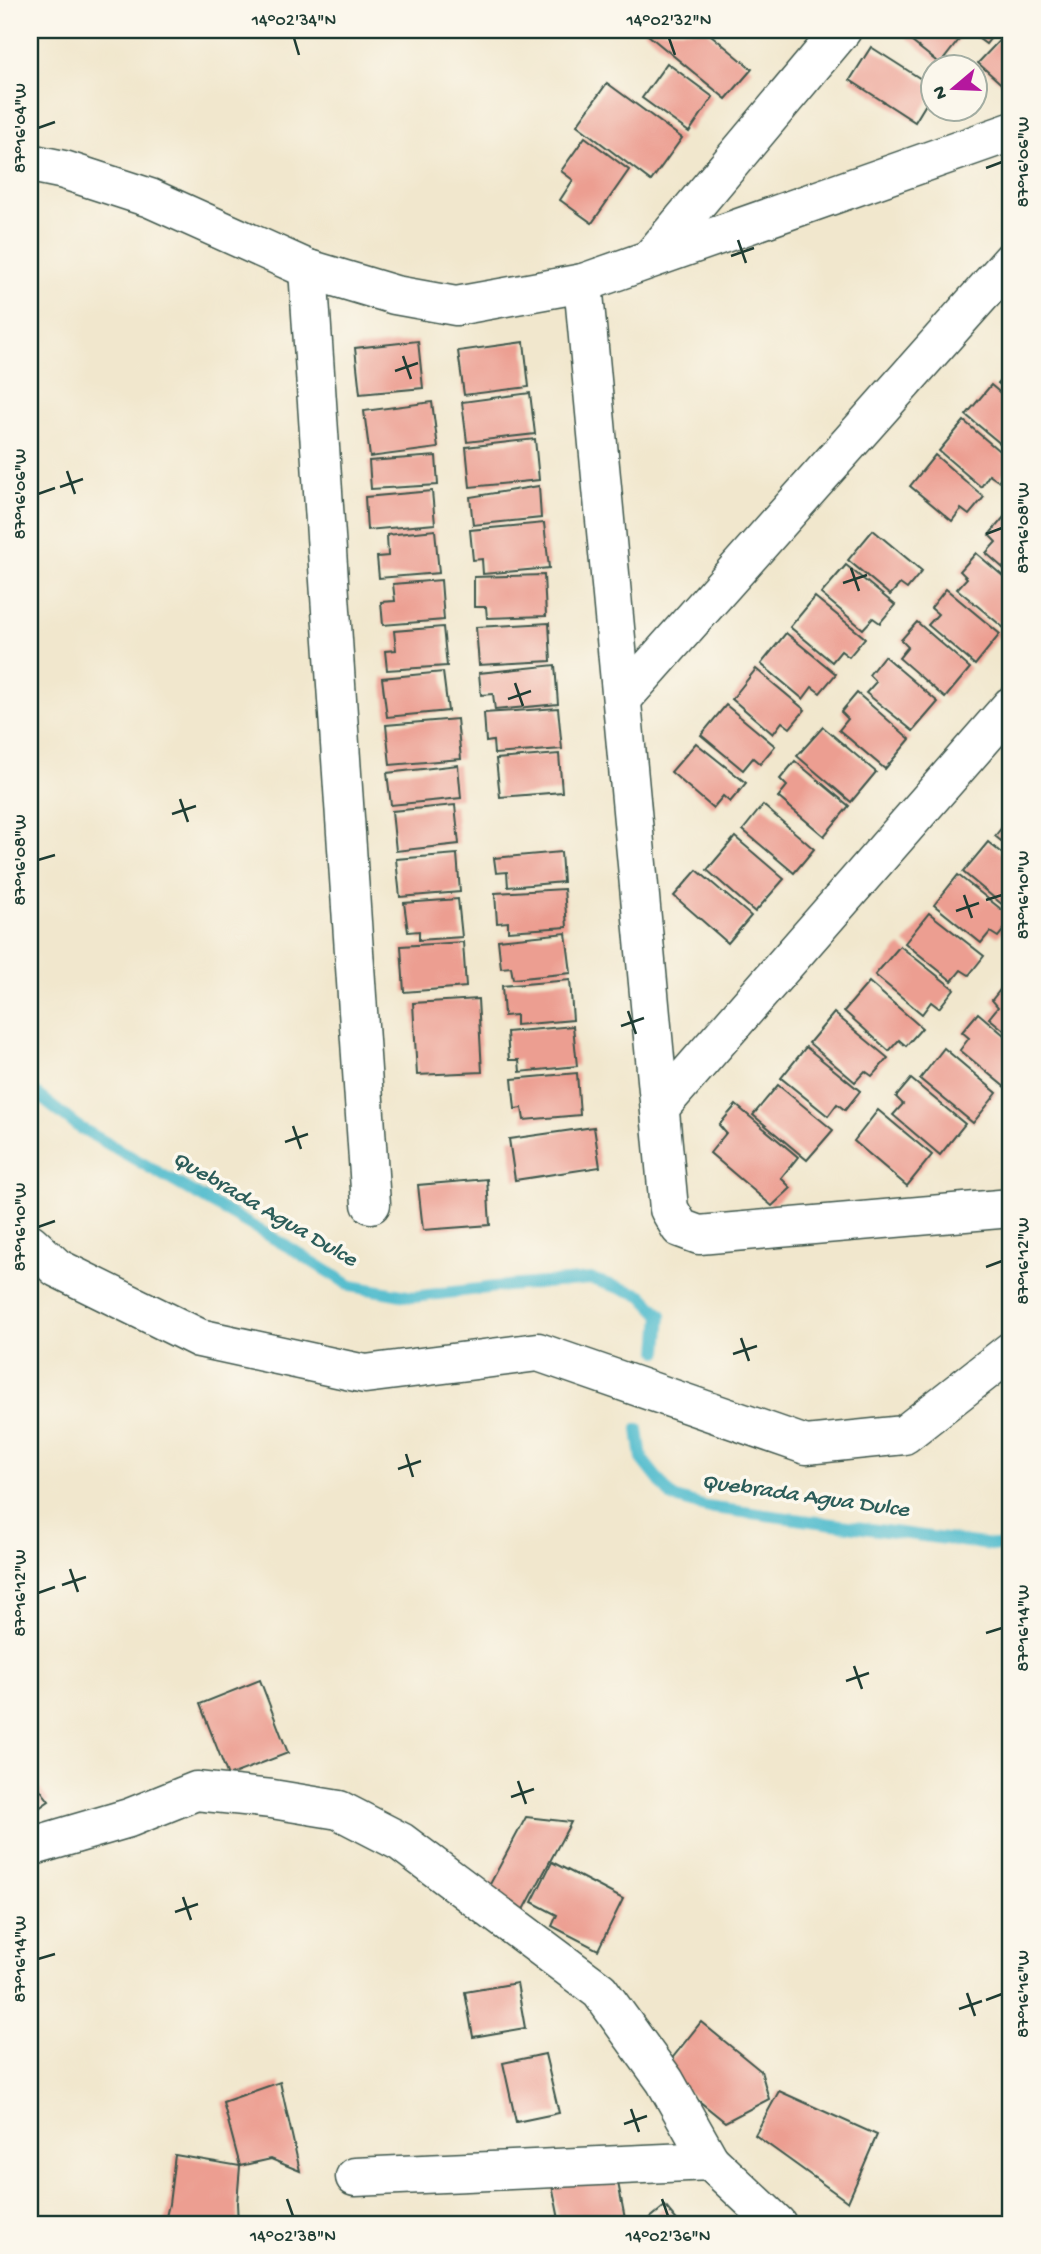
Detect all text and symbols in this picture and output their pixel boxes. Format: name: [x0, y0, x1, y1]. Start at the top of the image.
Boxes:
text: 14°02'34"N: [251, 11, 336, 32]
text: 14°02'32"N: [626, 11, 711, 32]
north arrow: [918, 52, 988, 122]
text: 87°16'04"W: [11, 83, 32, 173]
text: N: [928, 83, 954, 102]
text: 87°16'06"W: [1014, 117, 1035, 207]
text: 87°16'06"W: [11, 449, 32, 539]
text: 87°16'08"W: [1014, 482, 1035, 574]
text: 87°16'08"W: [11, 814, 32, 906]
text: 87°16'10"W: [1014, 851, 1035, 939]
water label: Quebrada Agua Dulce: [167, 1146, 362, 1275]
text: 87°16'10"W: [11, 1183, 32, 1271]
text: 87°16'12"W: [1014, 1217, 1035, 1305]
water label: Quebrada Agua Dulce: [700, 1469, 912, 1525]
text: 87°16'12"W: [11, 1549, 32, 1637]
text: 87°16'14"W: [1014, 1585, 1035, 1671]
text: 87°16'14"W: [11, 1916, 32, 2002]
text: 87°16'16"W: [1014, 1950, 1035, 2038]
text: 14°02'38"N: [249, 2227, 336, 2248]
text: 14°02'36"N: [624, 2227, 711, 2248]

